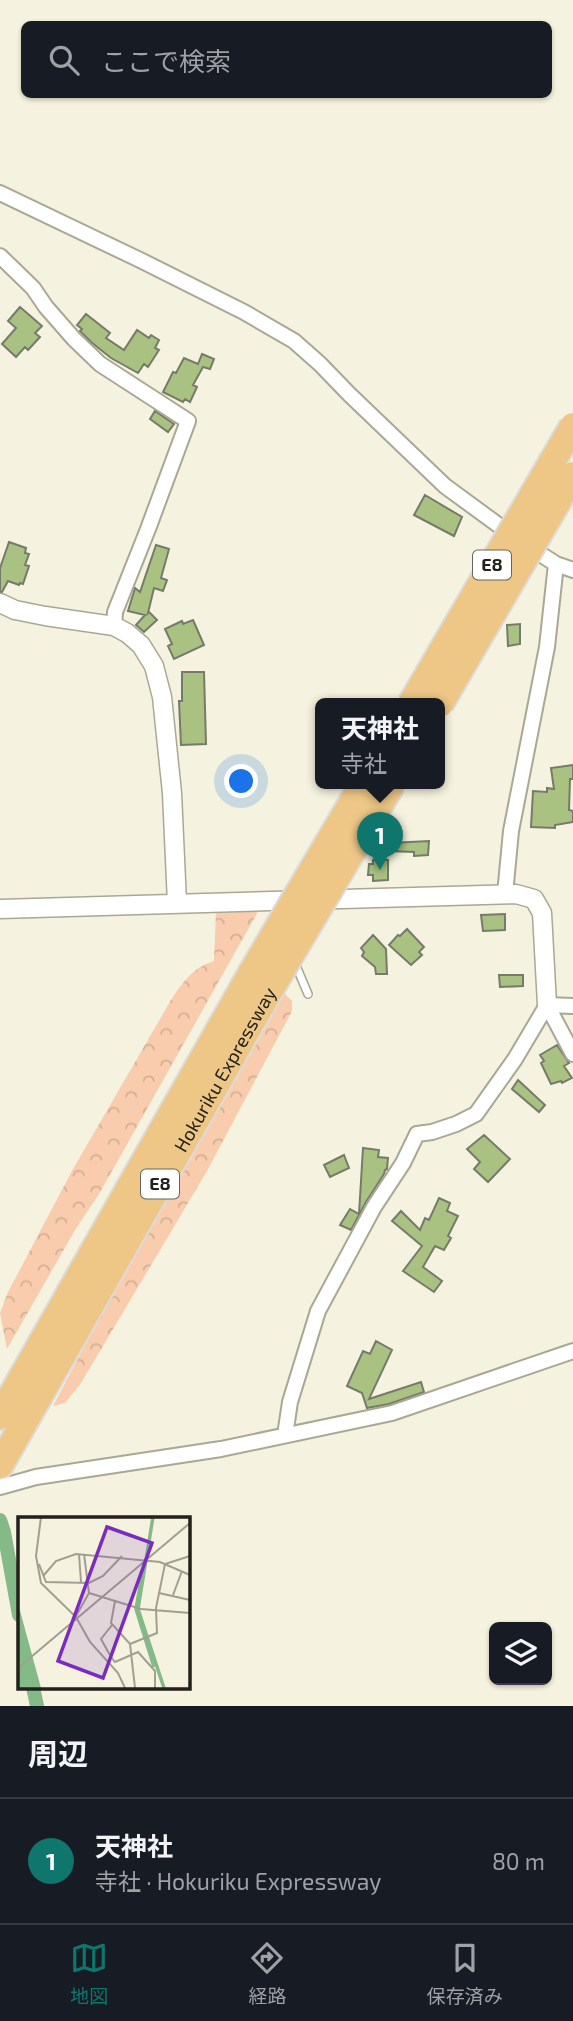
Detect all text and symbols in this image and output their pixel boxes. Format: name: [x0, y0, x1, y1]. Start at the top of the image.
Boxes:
search box: [21, 21, 552, 98]
icon: search: [45, 41, 83, 79]
text: ここで検索: [101, 45, 231, 76]
road number: E8: [473, 550, 511, 580]
popup: [315, 698, 445, 789]
text: 天神社: [341, 712, 419, 743]
text: 寺社: [341, 749, 387, 777]
your location: [224, 764, 258, 798]
pin: 1: [357, 812, 403, 870]
street label: Hokuriku Expressway: [169, 983, 280, 1156]
road number: E8: [141, 1170, 179, 1198]
inset map: [18, 1517, 189, 1688]
map controls: [489, 1622, 552, 1685]
button: layers: [489, 1622, 552, 1685]
text: 周辺: [28, 1735, 88, 1771]
text: 天神社: [95, 1830, 173, 1861]
text: 1: [46, 1847, 56, 1875]
text: 80 m: [492, 1847, 545, 1875]
text: 寺社 · Hokuriku Expressway: [95, 1867, 382, 1895]
tab: 地図: [70, 1939, 108, 2008]
tab: 経路: [248, 1939, 287, 2008]
tab: 保存済み: [427, 1939, 503, 2008]

